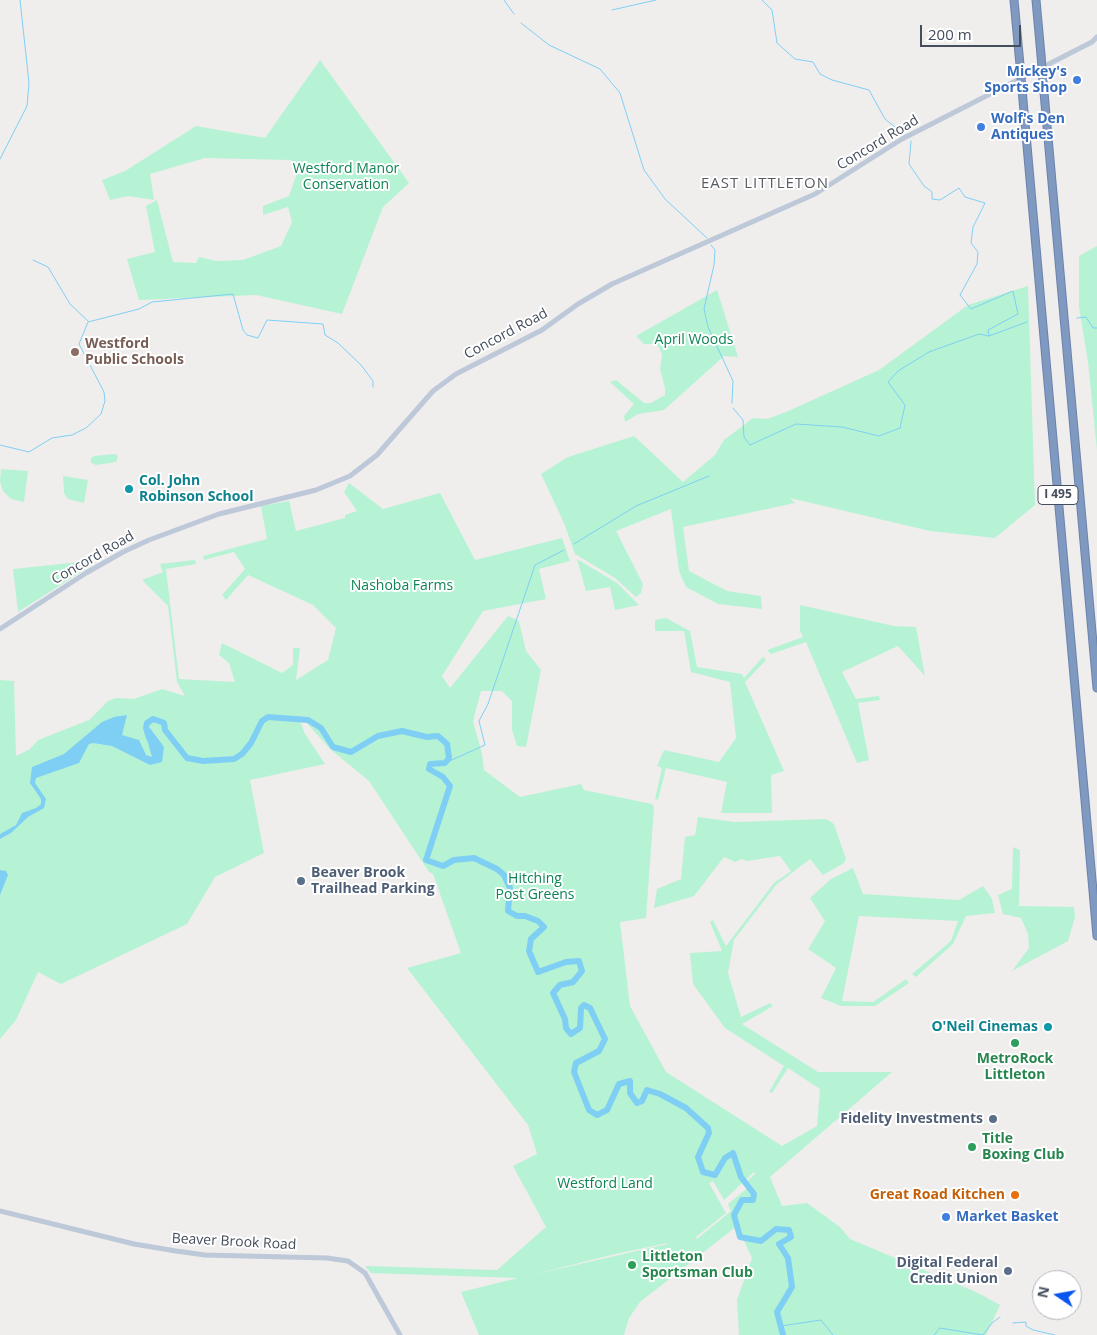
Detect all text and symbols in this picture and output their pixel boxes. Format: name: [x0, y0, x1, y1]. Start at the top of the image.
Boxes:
scale bar: [922, 15, 1023, 47]
text: 200 m: [928, 24, 972, 44]
place label: Mickey's Sports Shop: [984, 64, 1067, 96]
marker: Mickey's Sports Shop: [1071, 74, 1083, 86]
place label: Wolf's Den Antiques: [991, 111, 1065, 144]
street label: Concord Road: [834, 112, 922, 174]
marker: Wolf's Den Antiques: [975, 121, 987, 133]
park label: Westford Manor Conservation: [293, 161, 399, 193]
district label: EAST LITTLETON: [699, 175, 831, 193]
street label: Concord Road: [461, 305, 551, 363]
park label: April Woods: [655, 332, 733, 348]
place label: Westford Public Schools: [85, 336, 184, 368]
marker: Westford Public Schools: [69, 346, 81, 358]
place label: Col. John Robinson School: [139, 473, 253, 506]
marker: Col. John Robinson School: [123, 483, 135, 495]
road number: I 495: [1038, 486, 1078, 504]
street label: Concord Road: [49, 528, 137, 588]
park label: Nashoba Farms: [351, 578, 453, 594]
place label: Beaver Brook Trailhead Parking: [311, 865, 435, 898]
park label: Hitching Post Greens: [495, 871, 575, 904]
marker: Beaver Brook Trailhead Parking: [295, 875, 307, 887]
place label: O'Neil Cinemas: [931, 1019, 1038, 1035]
marker: O'Neil Cinemas: [1042, 1021, 1054, 1033]
marker: MetroRock Littleton: [1009, 1037, 1021, 1049]
place label: MetroRock Littleton: [977, 1051, 1053, 1084]
place label: Fidelity Investments: [840, 1111, 983, 1127]
marker: Fidelity Investments: [987, 1113, 999, 1125]
place label: Title Boxing Club: [982, 1131, 1064, 1164]
marker: Title Boxing Club: [966, 1141, 978, 1153]
park label: Westford Land: [557, 1176, 653, 1192]
place label: Great Road Kitchen: [870, 1187, 1005, 1203]
marker: Great Road Kitchen: [1009, 1189, 1021, 1201]
place label: Market Basket: [956, 1209, 1059, 1225]
marker: Market Basket: [940, 1211, 952, 1223]
street label: Beaver Brook Road: [171, 1230, 297, 1254]
place label: Littleton Sportsman Club: [642, 1249, 753, 1282]
place label: Digital Federal Credit Union: [897, 1255, 998, 1288]
marker: Littleton Sportsman Club: [626, 1259, 638, 1271]
marker: Digital Federal Credit Union: [1002, 1265, 1014, 1277]
north arrow: [1032, 1270, 1082, 1320]
text: N: [1032, 1284, 1053, 1300]

